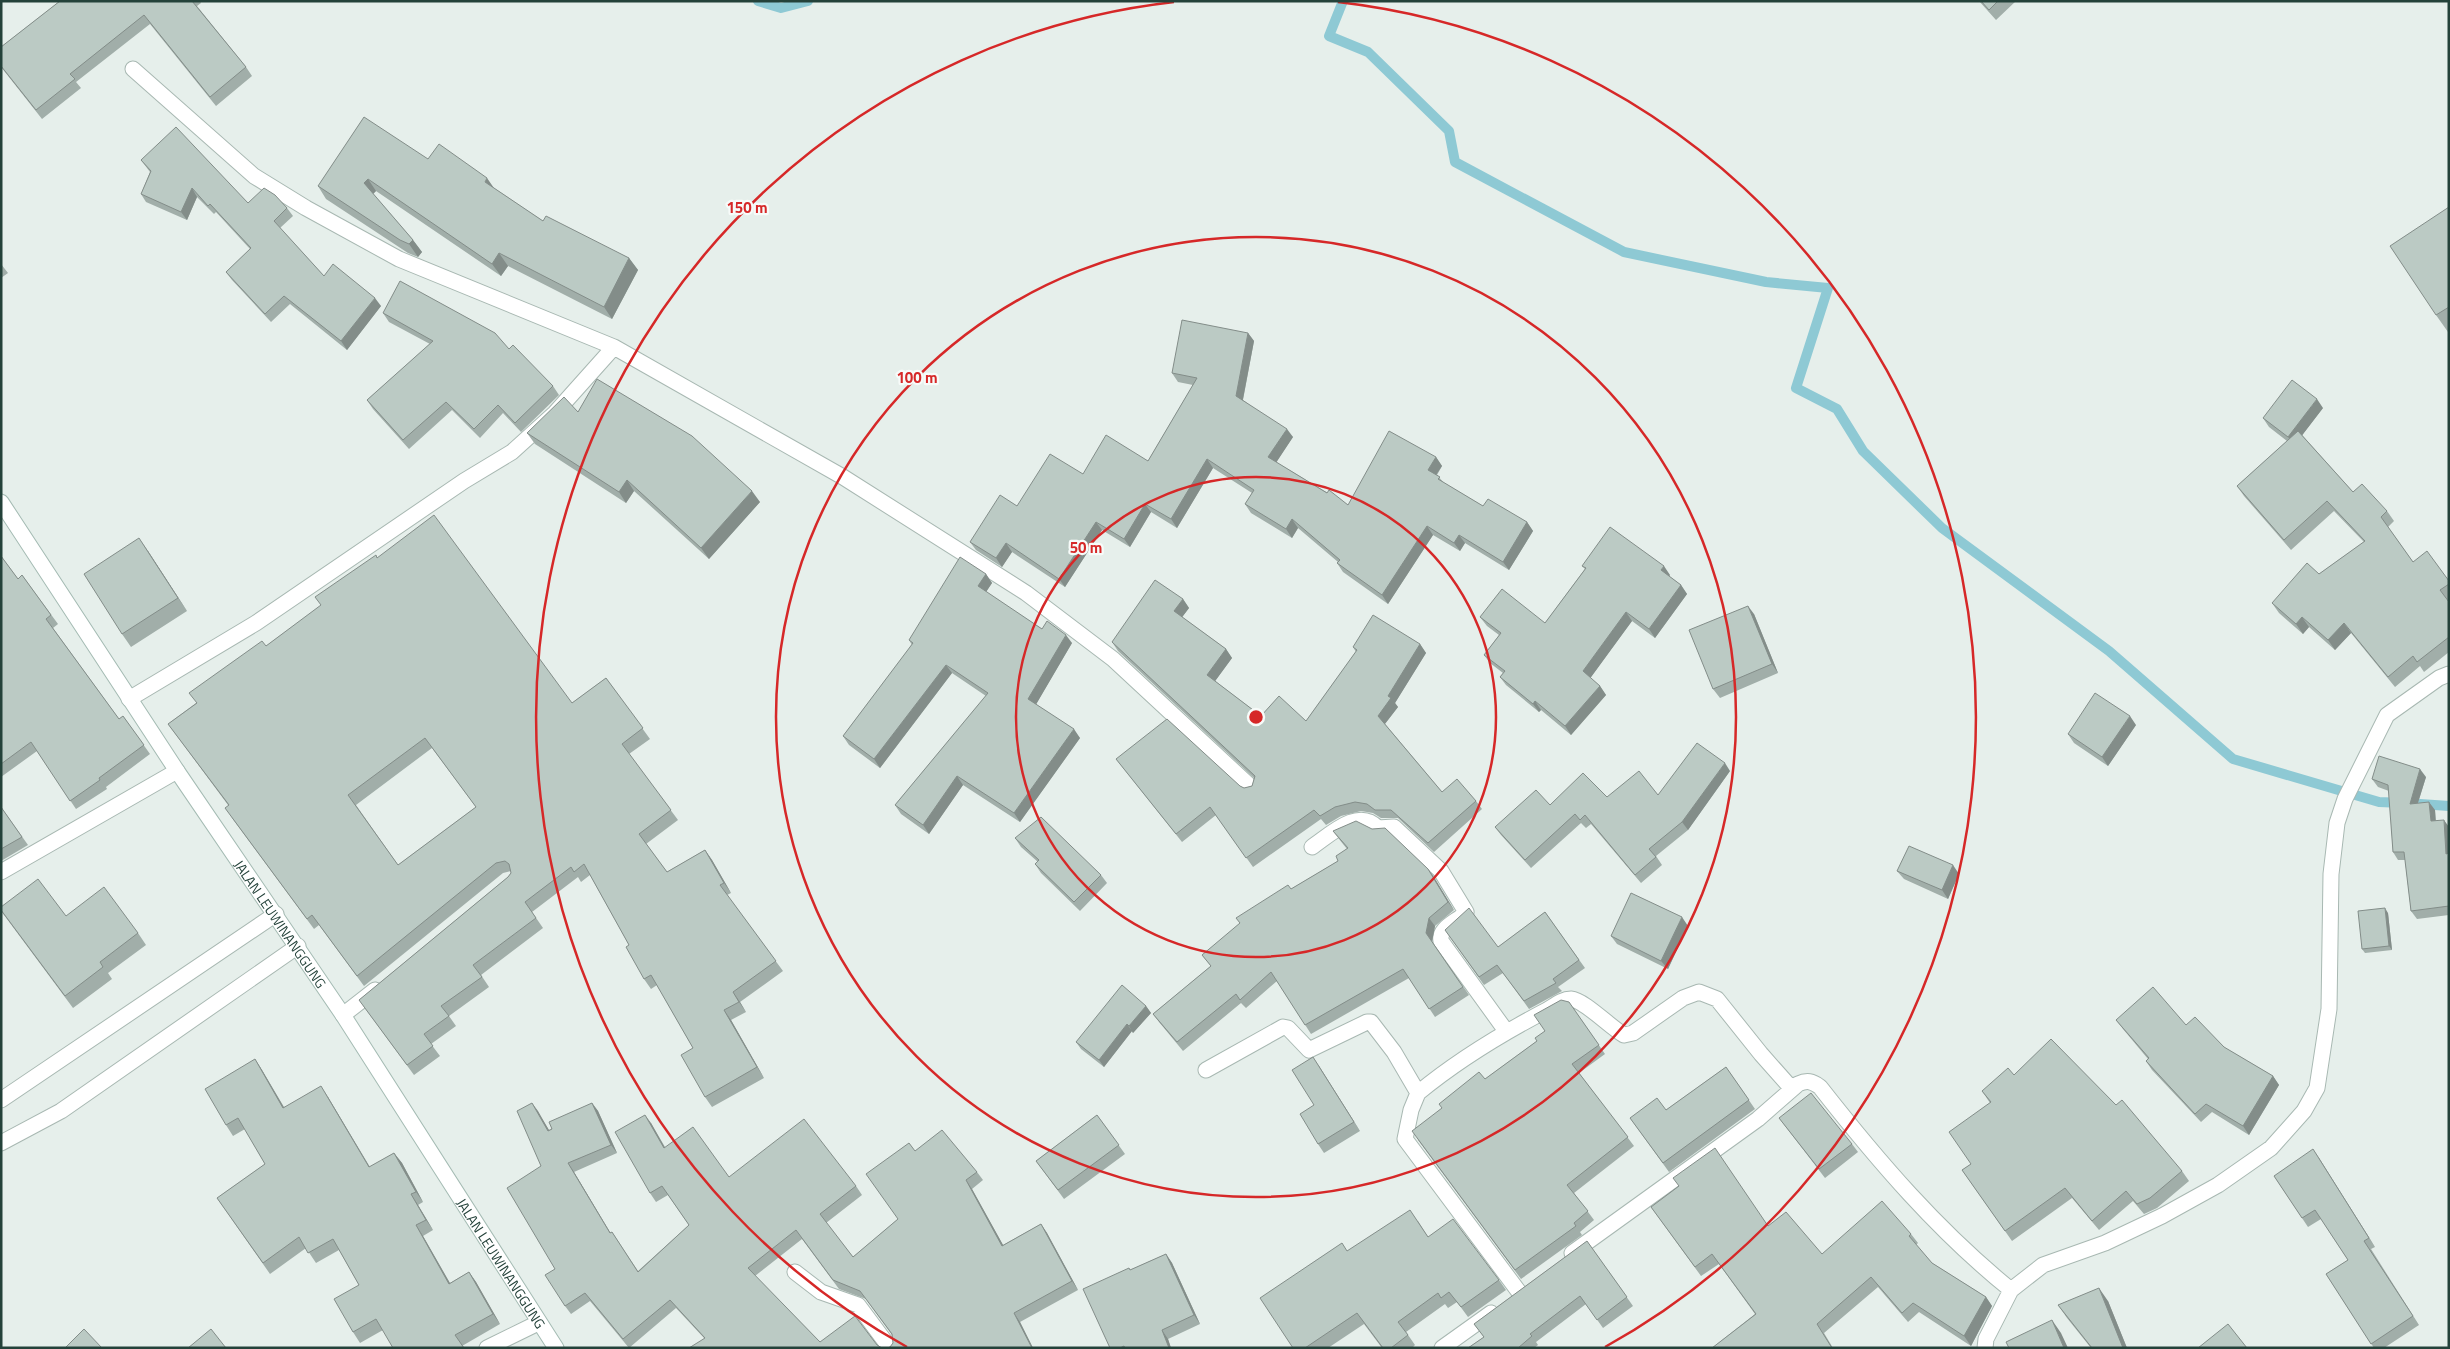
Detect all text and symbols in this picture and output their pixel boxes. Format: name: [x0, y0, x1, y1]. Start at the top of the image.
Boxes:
text: 150 m: [726, 196, 768, 219]
text: 100 m: [896, 366, 938, 389]
text: 50 m: [1070, 536, 1102, 559]
centre of rings: [1247, 708, 1265, 726]
street label: JALAN LEUWINANGGUNG: [230, 855, 332, 992]
street label: JALAN LEUWINANGGUNG: [452, 1194, 551, 1332]

